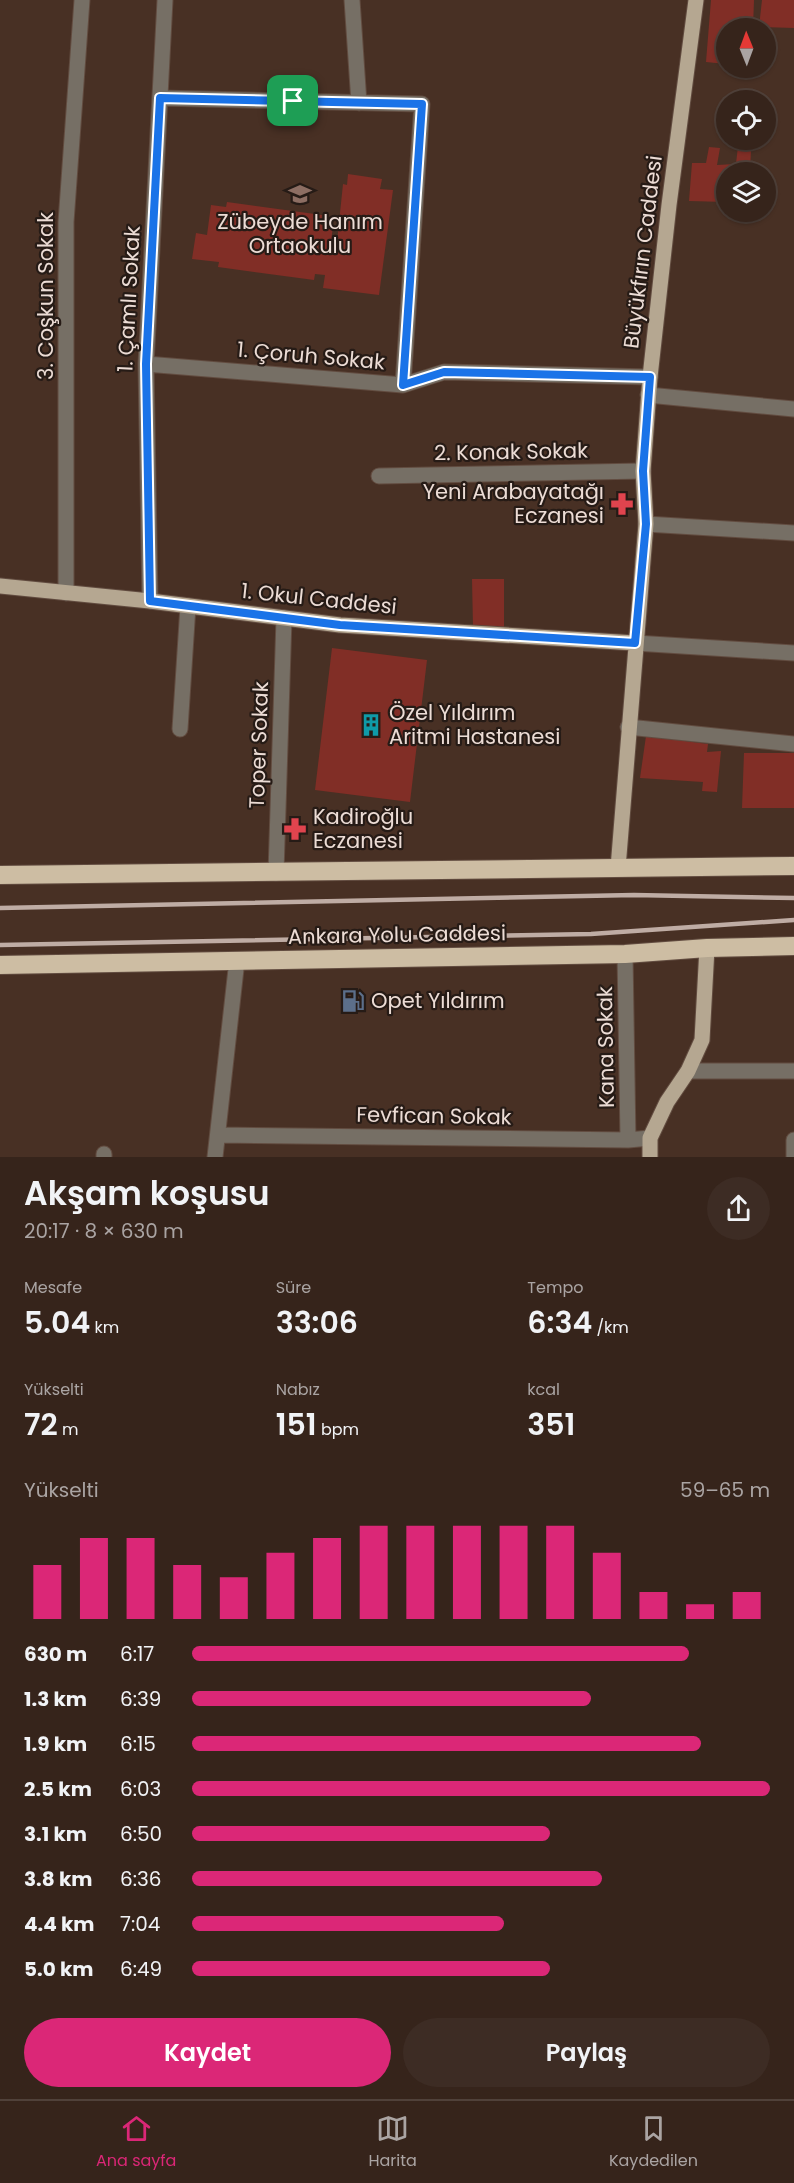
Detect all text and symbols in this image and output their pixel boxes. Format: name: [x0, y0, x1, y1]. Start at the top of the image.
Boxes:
north arrow: [716, 18, 776, 78]
map controls: [716, 18, 776, 222]
pin: [267, 75, 318, 126]
icon: arrive: [276, 84, 309, 117]
button: locate: [716, 90, 776, 150]
street label: Büyükfırın Caddesi: [616, 154, 669, 350]
button: layers: [716, 162, 776, 222]
school or university icon: Zübeyde Hanım Ortaokulu: [287, 181, 313, 207]
place label: Zübeyde Hanım Ortaokulu: [217, 207, 383, 260]
street label: 3. Coşkun Sokak: [31, 212, 60, 380]
street label: 1. Çamlı Sokak: [110, 225, 147, 373]
street label: 1. Çoruh Sokak: [236, 335, 386, 376]
street label: 2. Konak Sokak: [434, 436, 588, 467]
place label: Yeni Arabayatağı Eczanesi: [423, 477, 604, 530]
pharmacy icon: Yeni Arabayatağı Eczanesi: [609, 491, 635, 517]
street label: 1. Okul Caddesi: [240, 576, 398, 621]
street label: Toper Sokak: [242, 681, 275, 809]
place label: Özel Yıldırım Aritmi Hastanesi: [389, 698, 560, 751]
building icon: Özel Yıldırım Aritmi Hastanesi: [358, 712, 384, 738]
place label: Kadiroğlu Eczanesi: [313, 802, 413, 855]
pharmacy icon: Kadiroğlu Eczanesi: [282, 816, 308, 842]
street label: Ankara Yolu Caddesi: [288, 918, 506, 951]
place label: Opet Yıldırım: [371, 986, 505, 1015]
street label: Kana Sokak: [590, 986, 621, 1108]
fuel station icon: Opet Yıldırım: [340, 988, 366, 1014]
street label: Fevfican Sokak: [356, 1100, 512, 1131]
text: Akşam koşusu: [24, 1170, 270, 1217]
button: share: [707, 1177, 770, 1240]
text: 20:17 · 8 × 630 m: [24, 1217, 184, 1245]
text: Mesafe: [24, 1276, 82, 1299]
text: Süre: [276, 1276, 311, 1299]
text: Tempo: [527, 1276, 583, 1299]
text: 5.04: [24, 1301, 90, 1344]
text: 33:06: [276, 1301, 358, 1344]
text: 6:34: [527, 1301, 592, 1344]
text: km: [90, 1316, 119, 1339]
text: /km: [592, 1316, 629, 1339]
text: Yükselti: [24, 1378, 84, 1401]
text: Nabız: [276, 1378, 320, 1401]
text: kcal: [527, 1378, 560, 1401]
text: 72: [24, 1403, 58, 1446]
text: 151: [276, 1403, 317, 1446]
text: 351: [527, 1403, 575, 1446]
text: m: [58, 1418, 78, 1441]
text: bpm: [317, 1418, 359, 1441]
text: Yükselti: [24, 1476, 99, 1504]
text: 59–65 m: [680, 1476, 770, 1504]
text: 630 m: [24, 1640, 87, 1668]
text: 6:17: [120, 1640, 154, 1668]
text: 1.3 km: [24, 1685, 87, 1713]
text: 6:39: [120, 1685, 161, 1713]
text: 1.9 km: [24, 1730, 87, 1758]
text: 6:15: [120, 1730, 156, 1758]
text: 2.5 km: [24, 1775, 92, 1803]
text: 6:03: [120, 1775, 161, 1803]
text: 3.1 km: [24, 1820, 87, 1848]
text: 6:50: [120, 1820, 162, 1848]
text: 3.8 km: [24, 1865, 92, 1893]
text: 6:36: [120, 1865, 161, 1893]
text: 4.4 km: [24, 1910, 95, 1938]
text: 7:04: [120, 1910, 160, 1938]
text: 5.0 km: [24, 1955, 93, 1983]
text: 6:49: [120, 1955, 162, 1983]
button: Kaydet: [24, 2018, 391, 2087]
button: Paylaş: [403, 2018, 770, 2087]
tab: Ana sayfa: [96, 2112, 176, 2173]
tab: Harita: [368, 2112, 417, 2173]
tab: Kaydedilen: [609, 2112, 698, 2173]

